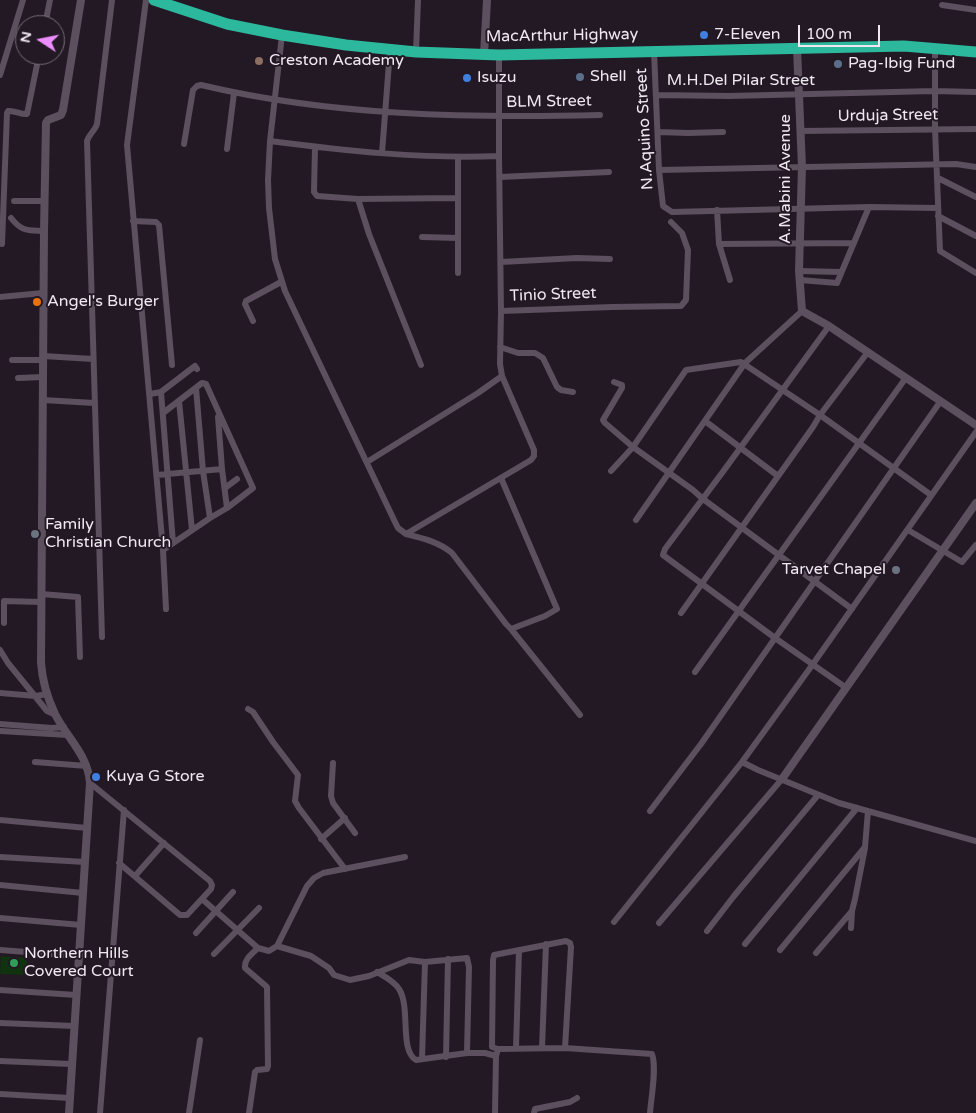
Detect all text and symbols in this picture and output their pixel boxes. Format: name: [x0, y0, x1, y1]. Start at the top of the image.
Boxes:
north arrow: [15, 15, 65, 65]
scale bar: [801, 15, 884, 47]
street label: MacArthur Highway: [486, 25, 638, 47]
place label: 7-Eleven: [714, 25, 781, 45]
text: 100 m: [806, 25, 852, 43]
marker: 7-Eleven: [698, 29, 710, 41]
text: N: [16, 30, 35, 44]
place label: Creston Academy: [269, 51, 404, 71]
place label: Pag-Ibig Fund: [848, 54, 955, 74]
marker: Creston Academy: [253, 55, 265, 67]
marker: Pag-Ibig Fund: [832, 58, 844, 70]
place label: Shell: [590, 67, 626, 87]
place label: Isuzu: [477, 68, 517, 88]
street label: N.Aquino Street: [632, 68, 658, 190]
marker: Shell: [574, 71, 586, 83]
street label: M.H.Del Pilar Street: [667, 71, 815, 91]
marker: Isuzu: [461, 72, 473, 84]
street label: BLM Street: [506, 92, 592, 112]
street label: Urduja Street: [838, 106, 938, 126]
street label: A.Mabini Avenue: [776, 114, 796, 244]
street label: Tinio Street: [509, 284, 597, 306]
place label: Angel's Burger: [47, 292, 159, 312]
marker: Angel's Burger: [31, 296, 43, 308]
place label: Family Christian Church: [45, 515, 171, 553]
marker: Family Christian Church: [29, 528, 41, 540]
place label: Tarvet Chapel: [782, 560, 886, 580]
marker: Tarvet Chapel: [890, 564, 902, 576]
place label: Kuya G Store: [106, 767, 205, 787]
marker: Kuya G Store: [90, 771, 102, 783]
place label: Northern Hills Covered Court: [24, 944, 134, 982]
marker: Northern Hills Covered Court: [8, 957, 20, 969]

